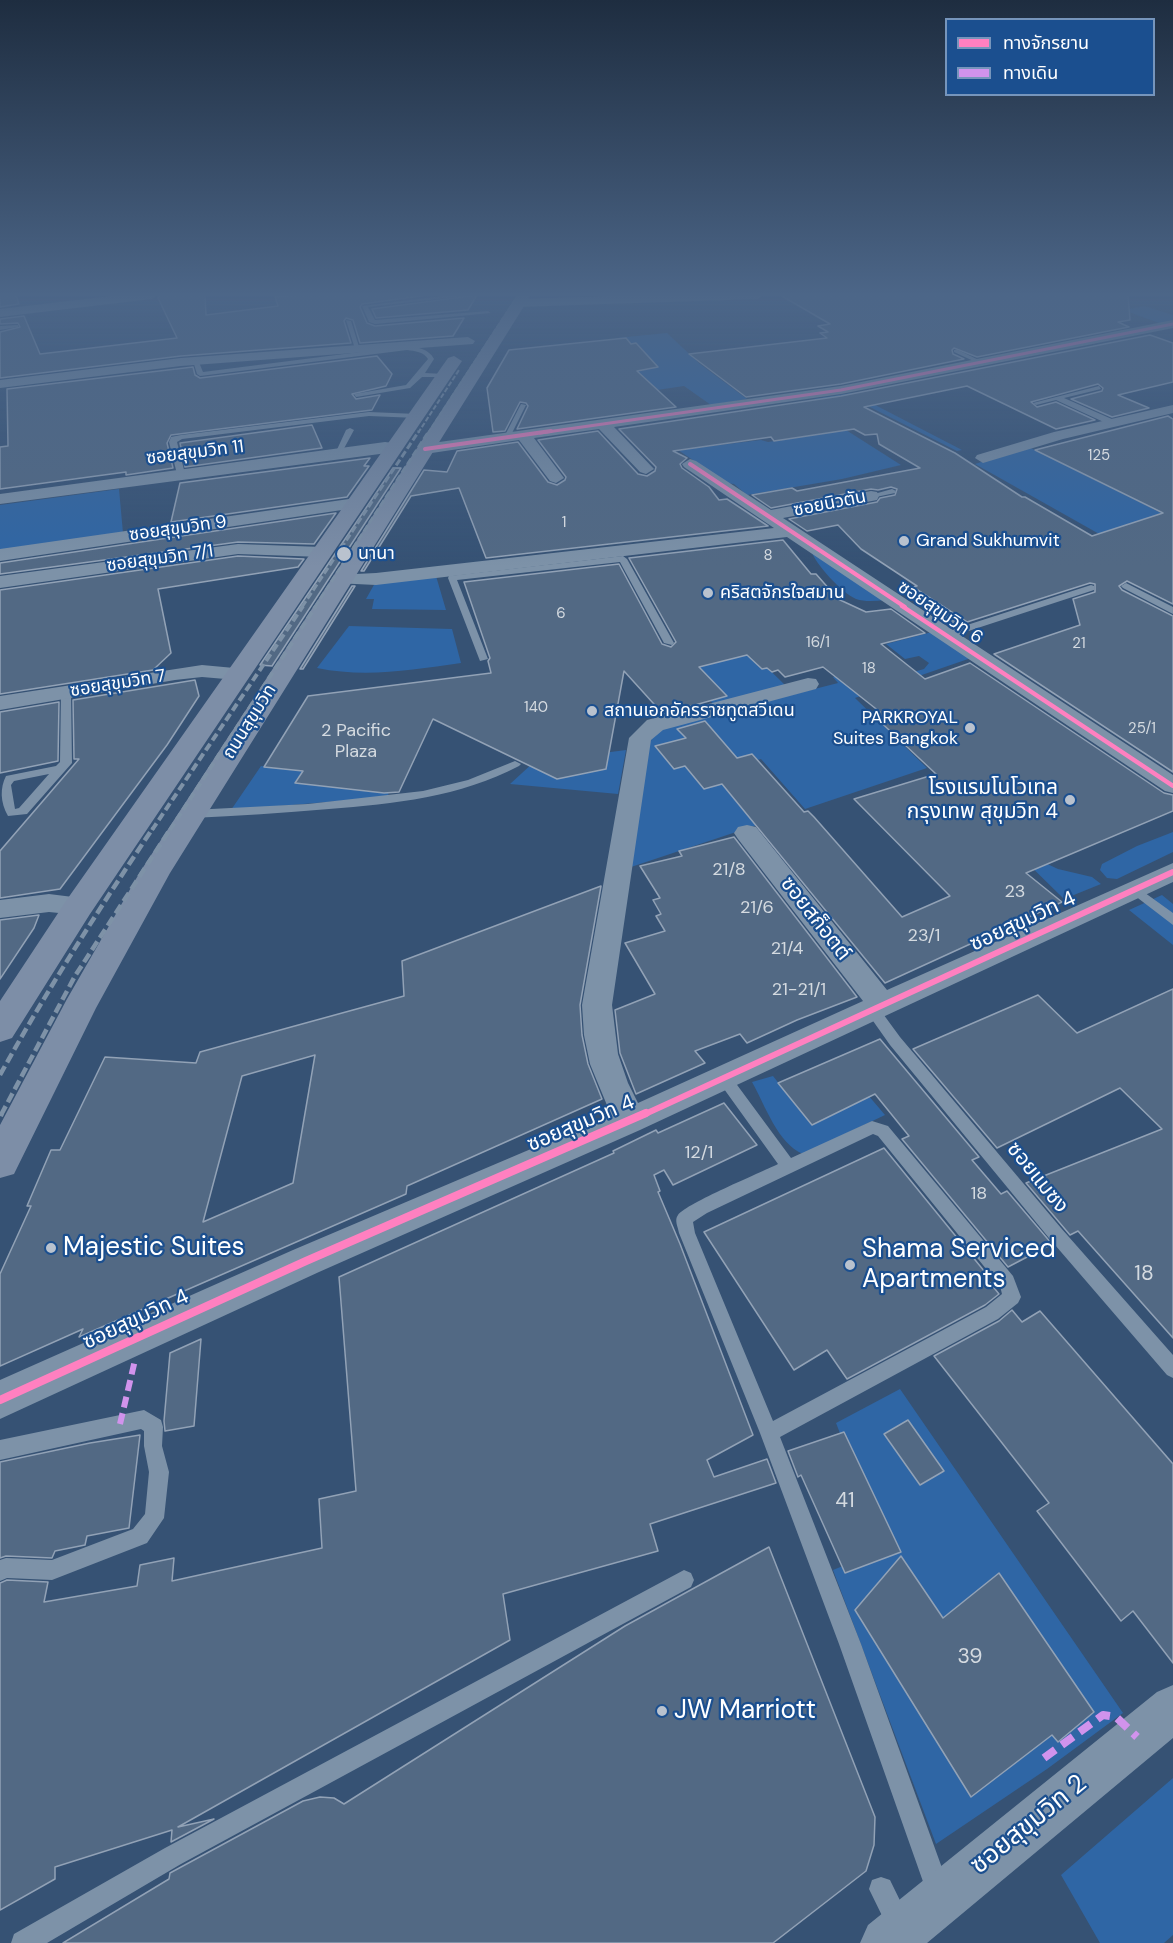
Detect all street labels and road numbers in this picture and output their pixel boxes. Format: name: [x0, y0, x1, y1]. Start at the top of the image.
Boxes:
street label: ซอยสุขุมวิท 11: [145, 436, 245, 470]
street label: ซอยนิวตัน: [792, 486, 868, 522]
street label: ซอยสุขุมวิท 9: [128, 511, 228, 547]
street label: ซอยสุขุมวิท 7/1: [105, 541, 215, 577]
street label: ซอยสุขุมวิท 6: [893, 577, 987, 649]
street label: ซอยสุขุมวิท 7: [69, 666, 167, 702]
street label: ถนนสุขุมวิท: [219, 681, 281, 763]
street label: ซอยสก็อตต์: [774, 872, 856, 966]
street label: ซอยสุขุมวิท 4: [966, 886, 1080, 958]
street label: ซอยสุขุมวิท 4: [524, 1090, 638, 1158]
street label: ซอยแมซง: [1001, 1137, 1073, 1219]
street label: ซอยสุขุมวิท 4: [79, 1284, 193, 1356]
street label: ซอยสุขุมวิท 2: [965, 1769, 1093, 1881]

